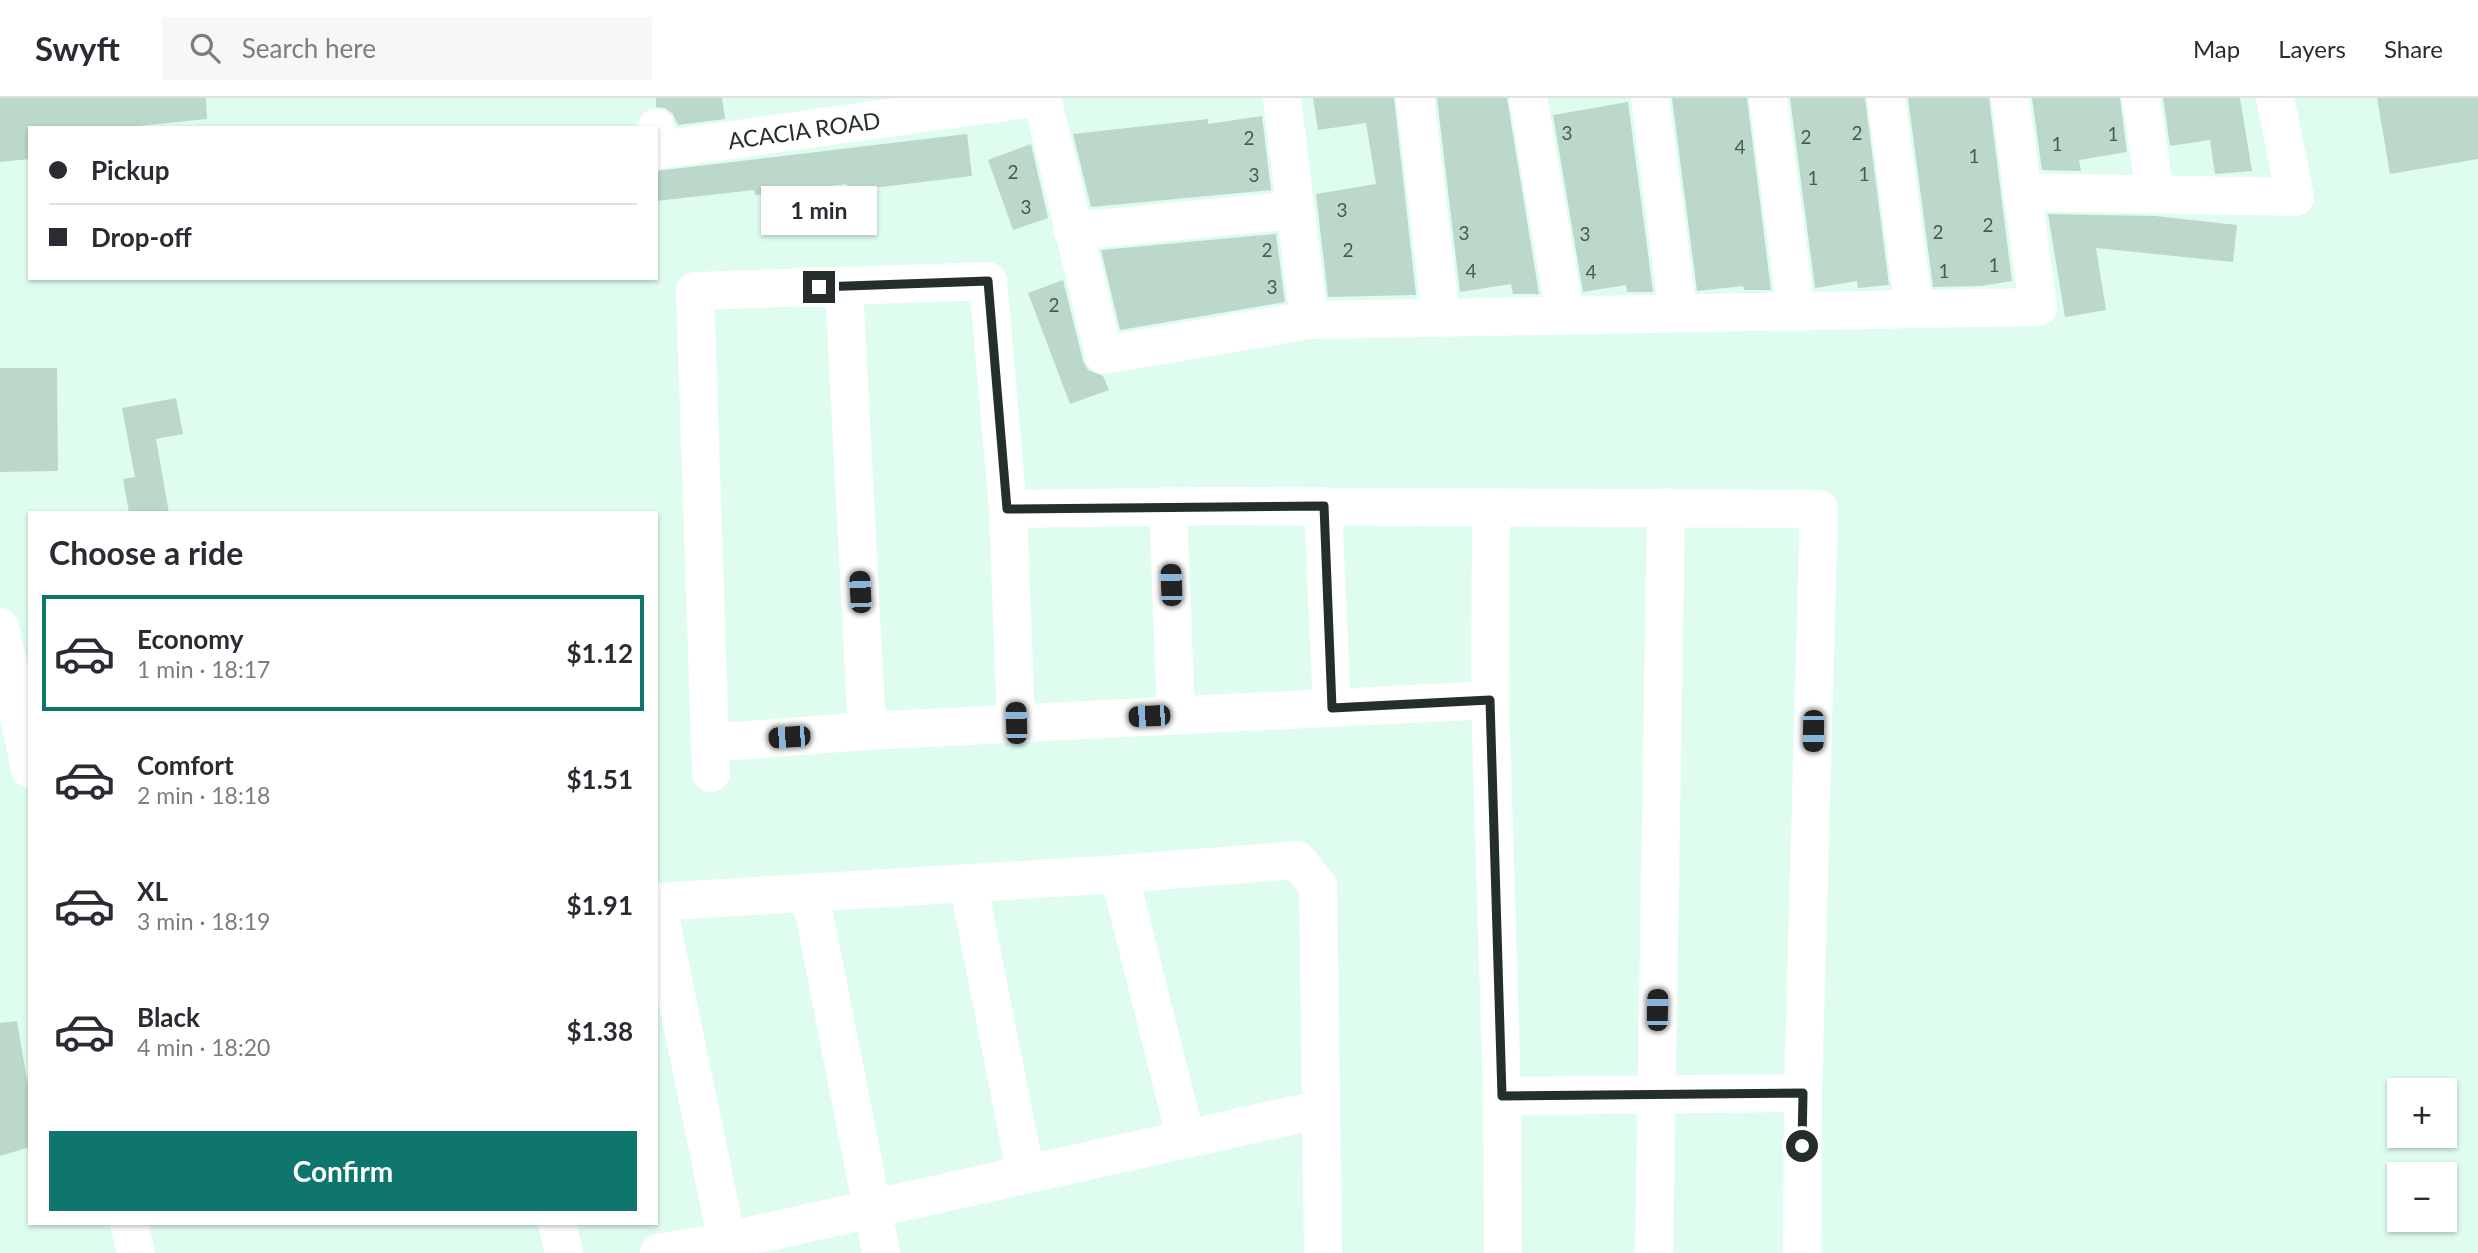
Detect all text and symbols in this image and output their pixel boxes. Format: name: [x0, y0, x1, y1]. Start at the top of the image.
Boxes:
search box: [162, 17, 652, 80]
text: Swyft: [35, 28, 120, 68]
icon: search: [186, 29, 224, 67]
text: Search here: [242, 32, 376, 64]
text: Map: [2193, 34, 2240, 63]
text: Layers: [2278, 34, 2346, 63]
text: Share: [2384, 34, 2443, 63]
street label: ACACIA ROAD: [726, 105, 882, 155]
house number: 3: [1561, 121, 1573, 144]
house number: 2: [1851, 121, 1863, 144]
house number: 1: [2107, 122, 2119, 145]
house number: 2: [1800, 125, 1812, 148]
house number: 2: [1243, 126, 1255, 149]
house number: 1: [2051, 132, 2063, 155]
house number: 4: [1734, 135, 1746, 158]
house number: 1: [1968, 144, 1980, 167]
text: Pickup: [91, 154, 170, 186]
house number: 2: [1007, 160, 1019, 183]
house number: 1: [1858, 162, 1870, 185]
house number: 3: [1248, 163, 1260, 186]
house number: 1: [1807, 166, 1819, 189]
callout: 1 min: [761, 186, 877, 234]
house number: 3: [1020, 195, 1032, 218]
text: 1 min: [790, 196, 848, 224]
house number: 3: [1336, 198, 1348, 221]
house number: 2: [1982, 213, 1994, 236]
house number: 2: [1932, 220, 1944, 243]
text: Drop-off: [91, 221, 192, 253]
house number: 3: [1458, 221, 1470, 244]
house number: 3: [1579, 222, 1591, 245]
house number: 2: [1261, 238, 1273, 261]
house number: 2: [1342, 238, 1354, 261]
house number: 1: [1988, 253, 2000, 276]
house number: 4: [1465, 259, 1477, 282]
house number: 1: [1938, 259, 1950, 282]
house number: 4: [1585, 260, 1597, 283]
route end: [803, 271, 835, 303]
house number: 3: [1266, 275, 1278, 298]
house number: 2: [1048, 293, 1060, 316]
text: Choose a ride: [49, 533, 243, 572]
car: [1160, 564, 1183, 606]
car: [849, 570, 872, 614]
icon: car: [53, 622, 116, 685]
text: Economy: [137, 623, 243, 655]
text: $1.12: [567, 637, 633, 669]
text: 1 min · 18:17: [137, 655, 270, 683]
car: [1005, 702, 1028, 744]
car: [1128, 704, 1171, 728]
car: [1803, 710, 1824, 752]
car: [768, 725, 811, 749]
icon: car: [53, 748, 116, 811]
text: Comfort: [137, 749, 234, 781]
text: $1.51: [567, 763, 633, 795]
text: 2 min · 18:18: [137, 781, 270, 809]
icon: car: [53, 874, 116, 937]
text: XL: [137, 875, 168, 907]
text: $1.91: [567, 889, 633, 921]
text: 3 min · 18:19: [137, 907, 270, 935]
car: [1647, 989, 1668, 1031]
icon: car: [53, 1000, 116, 1063]
text: Black: [137, 1001, 200, 1033]
text: $1.38: [567, 1015, 633, 1047]
text: 4 min · 18:20: [137, 1033, 270, 1061]
map controls: [2387, 1078, 2457, 1232]
button: +: [2387, 1078, 2457, 1148]
route start: [1786, 1130, 1818, 1162]
button: Confirm: [49, 1131, 637, 1211]
button: −: [2387, 1162, 2457, 1232]

